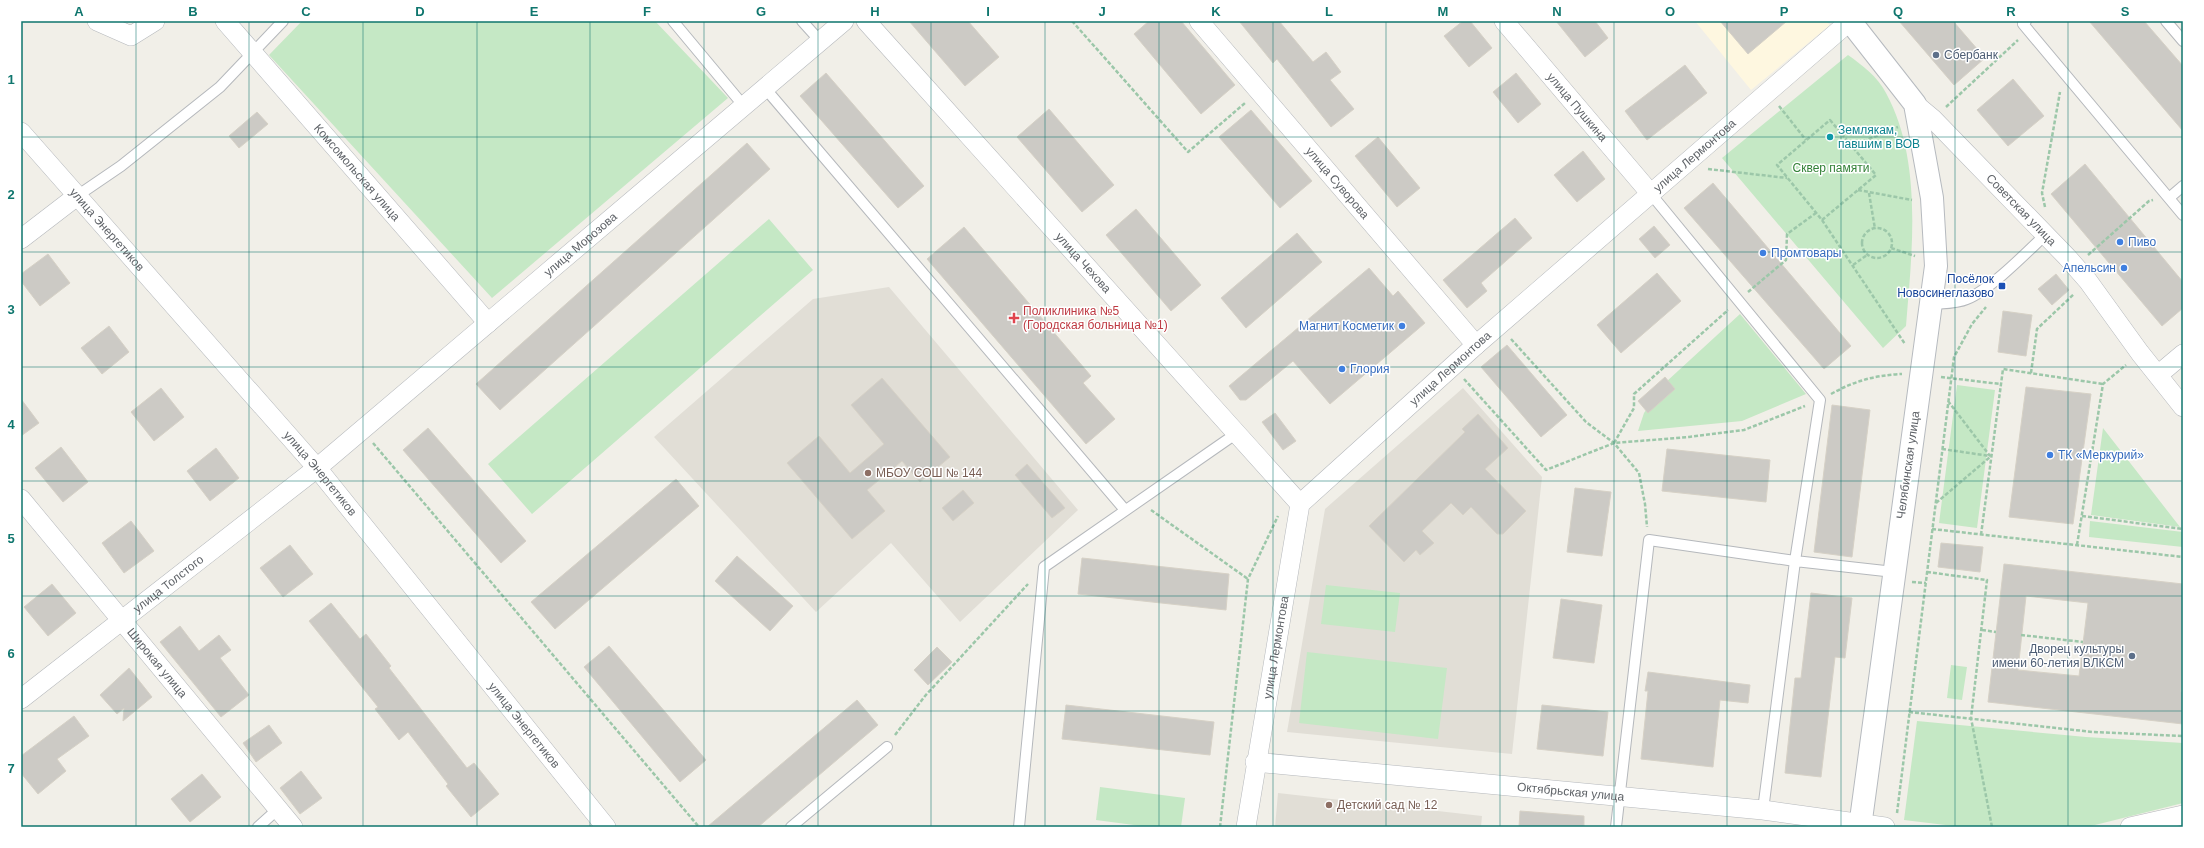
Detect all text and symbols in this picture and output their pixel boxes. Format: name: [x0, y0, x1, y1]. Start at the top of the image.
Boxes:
text: A: [74, 4, 84, 19]
text: B: [188, 4, 198, 19]
text: C: [301, 4, 311, 19]
text: D: [415, 4, 425, 19]
text: E: [530, 4, 539, 19]
text: F: [643, 4, 651, 19]
text: G: [756, 4, 766, 19]
text: H: [870, 4, 880, 19]
text: I: [986, 4, 990, 19]
text: J: [1098, 4, 1106, 19]
text: K: [1211, 4, 1221, 19]
text: L: [1325, 4, 1333, 19]
text: M: [1438, 4, 1448, 19]
text: N: [1552, 4, 1562, 19]
text: O: [1665, 4, 1675, 19]
text: P: [1780, 4, 1789, 19]
text: Q: [1893, 4, 1903, 19]
text: R: [2006, 4, 2016, 19]
text: S: [2121, 4, 2130, 19]
place label: Сбербанк: [1944, 48, 1999, 62]
marker: Сбербанк: [1931, 50, 1941, 60]
street label: улица Пушкина: [1544, 70, 1611, 145]
text: 1: [7, 72, 15, 87]
street label: улица Лермонтова: [1651, 116, 1739, 195]
street label: Комсомольская улица: [311, 121, 403, 224]
place label: Землякам, павшим в ВОВ: [1838, 123, 1920, 151]
marker: Землякам, павшим в ВОВ: [1825, 132, 1835, 142]
street label: улица Суворова: [1303, 144, 1372, 222]
park label: Сквер памяти: [1793, 161, 1869, 175]
street label: Советская улица: [1983, 171, 2059, 249]
street label: улица Энергетиков: [67, 185, 147, 274]
text: 2: [7, 187, 15, 202]
street label: улица Морозова: [541, 209, 620, 279]
street label: улица Чехова: [1053, 230, 1114, 296]
place label: Пиво: [2128, 235, 2157, 249]
marker: Пиво: [2115, 237, 2125, 247]
place label: Промтовары: [1771, 246, 1841, 260]
marker: Промтовары: [1758, 248, 1768, 258]
place label: Апельсин: [2063, 261, 2116, 275]
marker: Апельсин: [2119, 263, 2129, 273]
place label: Посёлок Новосинеглазово: [1897, 272, 1995, 300]
marker: Посёлок Новосинеглазово: [1997, 281, 2007, 291]
text: 3: [7, 302, 15, 317]
place label: Поликлиника №5 (Городская больница №1): [1023, 304, 1168, 332]
marker: Поликлиника №5 (Городская больница №1): [1008, 312, 1020, 324]
place label: Магнит Косметик: [1299, 319, 1395, 333]
marker: Магнит Косметик: [1397, 321, 1407, 331]
street label: улица Лермонтова: [1407, 328, 1494, 408]
place label: Глория: [1350, 362, 1390, 376]
marker: Глория: [1337, 364, 1347, 374]
street label: Челябинская улица: [1893, 410, 1923, 520]
text: 4: [7, 417, 15, 432]
street label: улица Энергетиков: [281, 428, 360, 519]
place label: ТК «Меркурий»: [2058, 448, 2144, 462]
marker: ТК «Меркурий»: [2045, 450, 2055, 460]
place label: МБОУ СОШ № 144: [876, 466, 982, 480]
marker: МБОУ СОШ № 144: [863, 468, 873, 478]
text: 5: [7, 531, 15, 546]
street label: улица Толстого: [131, 552, 207, 616]
street label: улица Лермонтова: [1261, 595, 1292, 700]
street label: Широкая улица: [124, 625, 190, 701]
place label: Дворец культуры имени 60-летия ВЛКСМ: [1992, 642, 2124, 670]
text: 6: [7, 646, 15, 661]
marker: Дворец культуры имени 60-летия ВЛКСМ: [2127, 651, 2137, 661]
street label: улица Энергетиков: [485, 680, 563, 771]
text: 7: [7, 761, 15, 776]
street label: Октябрьская улица: [1516, 780, 1625, 804]
place label: Детский сад № 12: [1337, 798, 1438, 812]
marker: Детский сад № 12: [1324, 800, 1334, 810]

